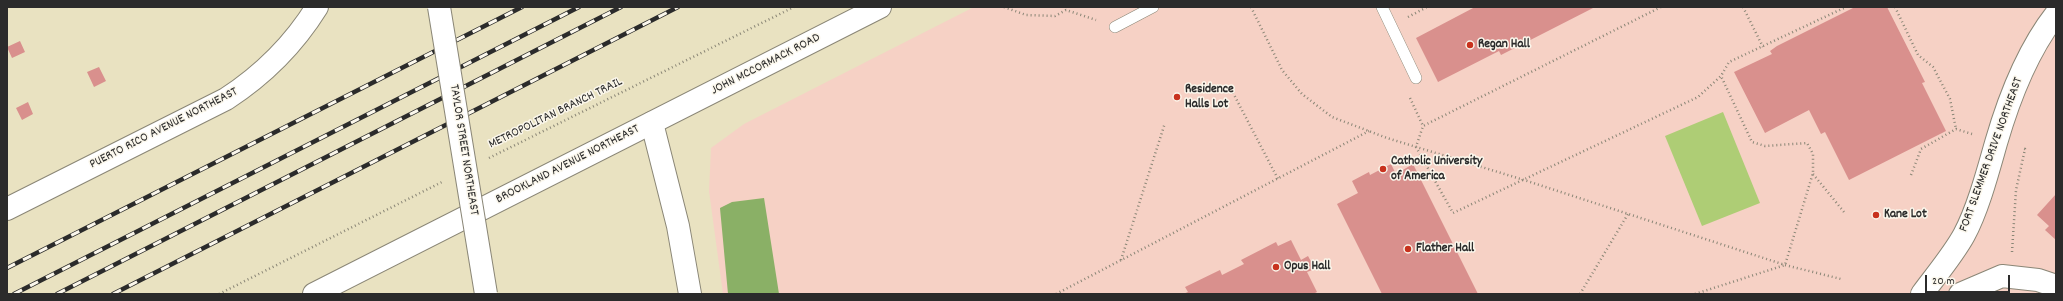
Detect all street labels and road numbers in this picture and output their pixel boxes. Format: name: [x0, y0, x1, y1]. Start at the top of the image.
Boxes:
street label: JOHN MCCORMACK ROAD: [709, 31, 823, 99]
street label: METROPOLITAN BRANCH TRAIL: [487, 75, 625, 153]
street label: FORT SLEMMER DRIVE NORTHEAST: [1957, 76, 2027, 234]
street label: TAYLOR STREET NORTHEAST: [445, 83, 481, 217]
street label: PUERTO RICO AVENUE NORTHEAST: [87, 85, 241, 173]
street label: BROOKLAND AVENUE NORTHEAST: [494, 122, 642, 208]

